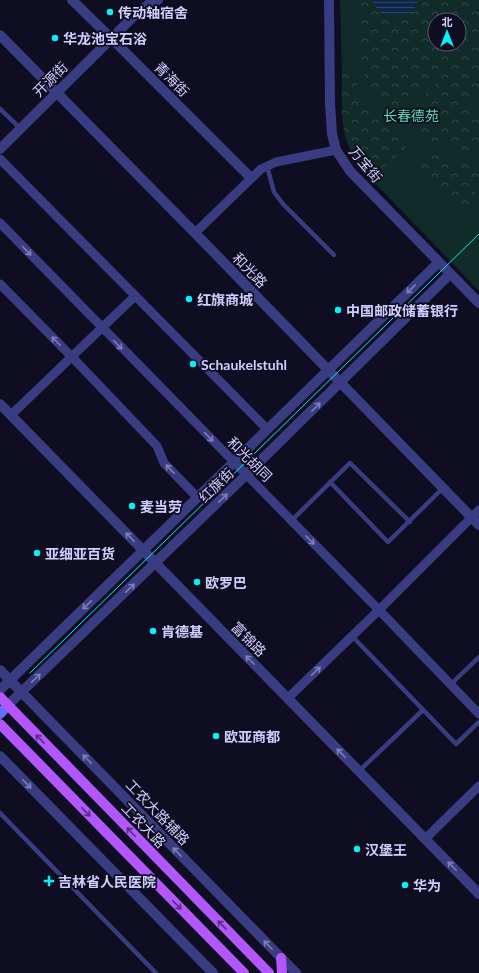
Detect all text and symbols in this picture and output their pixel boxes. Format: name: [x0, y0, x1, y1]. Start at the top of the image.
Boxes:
place label: 传动轴宿舍: [118, 4, 188, 21]
marker: 传动轴宿舍: [105, 7, 115, 17]
north arrow: [427, 12, 467, 52]
text: 北: [442, 15, 453, 28]
place label: 华龙池宝石浴: [63, 30, 147, 47]
marker: 华龙池宝石浴: [50, 33, 60, 43]
street label: 开源街: [29, 58, 71, 100]
street label: 青海街: [151, 58, 193, 100]
park label: 长春德苑: [383, 107, 439, 124]
street label: 万宝街: [346, 142, 386, 186]
one-way arrow: [22, 246, 32, 256]
street label: 和光路: [229, 249, 271, 291]
one-way arrow: [406, 284, 416, 294]
place label: 红旗商城: [197, 291, 253, 308]
marker: 红旗商城: [184, 294, 194, 304]
place label: 中国邮政储蓄银行: [346, 302, 458, 319]
marker: 中国邮政储蓄银行: [333, 305, 343, 315]
one-way arrow: [52, 336, 61, 346]
one-way arrow: [113, 340, 123, 350]
place label: Schaukelstuhl: [201, 356, 287, 373]
marker: Schaukelstuhl: [188, 359, 198, 369]
one-way arrow: [311, 402, 321, 412]
one-way arrow: [204, 432, 214, 442]
street label: 和光胡同: [224, 433, 276, 485]
one-way arrow: [165, 464, 175, 474]
street label: 红旗街: [195, 464, 237, 506]
one-way arrow: [218, 493, 228, 503]
place label: 麦当劳: [140, 498, 182, 515]
marker: 麦当劳: [127, 501, 137, 511]
one-way arrow: [125, 532, 135, 542]
one-way arrow: [305, 535, 315, 545]
place label: 亚细亚百货: [45, 545, 115, 562]
marker: 亚细亚百货: [32, 548, 42, 558]
place label: 欧罗巴: [205, 574, 247, 591]
marker: 欧罗巴: [192, 577, 202, 587]
one-way arrow: [125, 583, 135, 593]
one-way arrow: [82, 600, 92, 610]
street label: 富锦路: [228, 618, 270, 660]
place label: 肯德基: [161, 623, 203, 640]
marker: 肯德基: [148, 626, 158, 636]
one-way arrow: [246, 655, 255, 665]
one-way arrow: [311, 666, 321, 676]
one-way arrow: [31, 673, 41, 683]
place label: 欧亚商都: [224, 728, 280, 745]
marker: 欧亚商都: [211, 731, 221, 741]
one-way arrow: [36, 734, 45, 744]
one-way arrow: [337, 748, 346, 758]
one-way arrow: [82, 754, 92, 764]
street label: 工农大路辅路: [123, 776, 193, 848]
one-way arrow: [22, 779, 32, 789]
street label: 工农大路: [119, 799, 169, 851]
one-way arrow: [81, 807, 91, 817]
one-way arrow: [126, 827, 136, 837]
place label: 汉堡王: [365, 841, 407, 858]
marker: 汉堡王: [352, 844, 362, 854]
one-way arrow: [173, 847, 182, 857]
one-way arrow: [447, 861, 457, 871]
place label: 吉林省人民医院: [58, 873, 156, 890]
marker: 吉林省人民医院: [43, 875, 55, 887]
place label: 华为: [413, 877, 441, 894]
marker: 华为: [400, 880, 410, 890]
one-way arrow: [172, 900, 182, 910]
one-way arrow: [217, 920, 227, 930]
one-way arrow: [263, 940, 273, 950]

